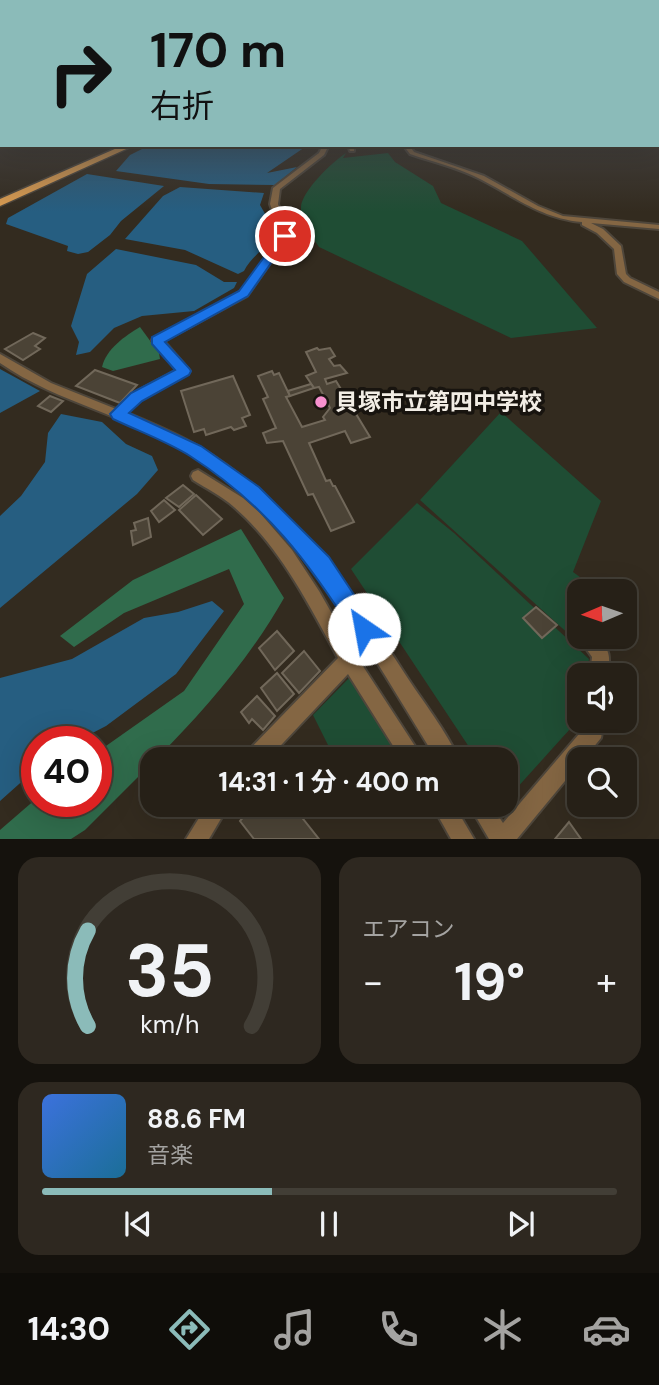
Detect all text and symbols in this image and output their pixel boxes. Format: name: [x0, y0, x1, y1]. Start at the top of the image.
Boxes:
text: 170 m: [150, 18, 286, 82]
icon: right: [35, 28, 126, 119]
text: 右折: [150, 85, 214, 127]
pin: [255, 206, 315, 266]
icon: arrive: [266, 217, 304, 255]
place label: 貝塚市立第四中学校: [335, 387, 542, 417]
marker: 貝塚市立第四中学校: [313, 394, 329, 410]
north arrow: [567, 579, 637, 649]
map controls: [567, 579, 637, 817]
position arrow: [327, 592, 401, 666]
button: sound: [567, 663, 637, 733]
speed limit sign: 40: [21, 726, 112, 817]
button: search: [567, 747, 637, 817]
text: 14:31 · 1 分 · 400 m: [218, 765, 440, 799]
text: エアコン: [363, 914, 455, 944]
text: 35: [125, 925, 214, 1020]
text: 19°: [454, 948, 525, 1016]
text: −: [363, 957, 383, 1007]
text: +: [596, 957, 617, 1007]
text: km/h: [140, 1008, 199, 1041]
text: 88.6 FM: [147, 1102, 246, 1136]
text: 音楽: [147, 1140, 193, 1170]
icon: previous: [119, 1205, 157, 1243]
icon: pause: [310, 1205, 348, 1243]
icon: next: [502, 1205, 540, 1243]
icon: directions: [165, 1305, 214, 1354]
icon: music: [270, 1305, 319, 1354]
icon: phone: [374, 1305, 423, 1354]
icon: climate: [478, 1305, 527, 1354]
icon: car: [582, 1305, 631, 1354]
text: 14:30: [28, 1308, 110, 1350]

